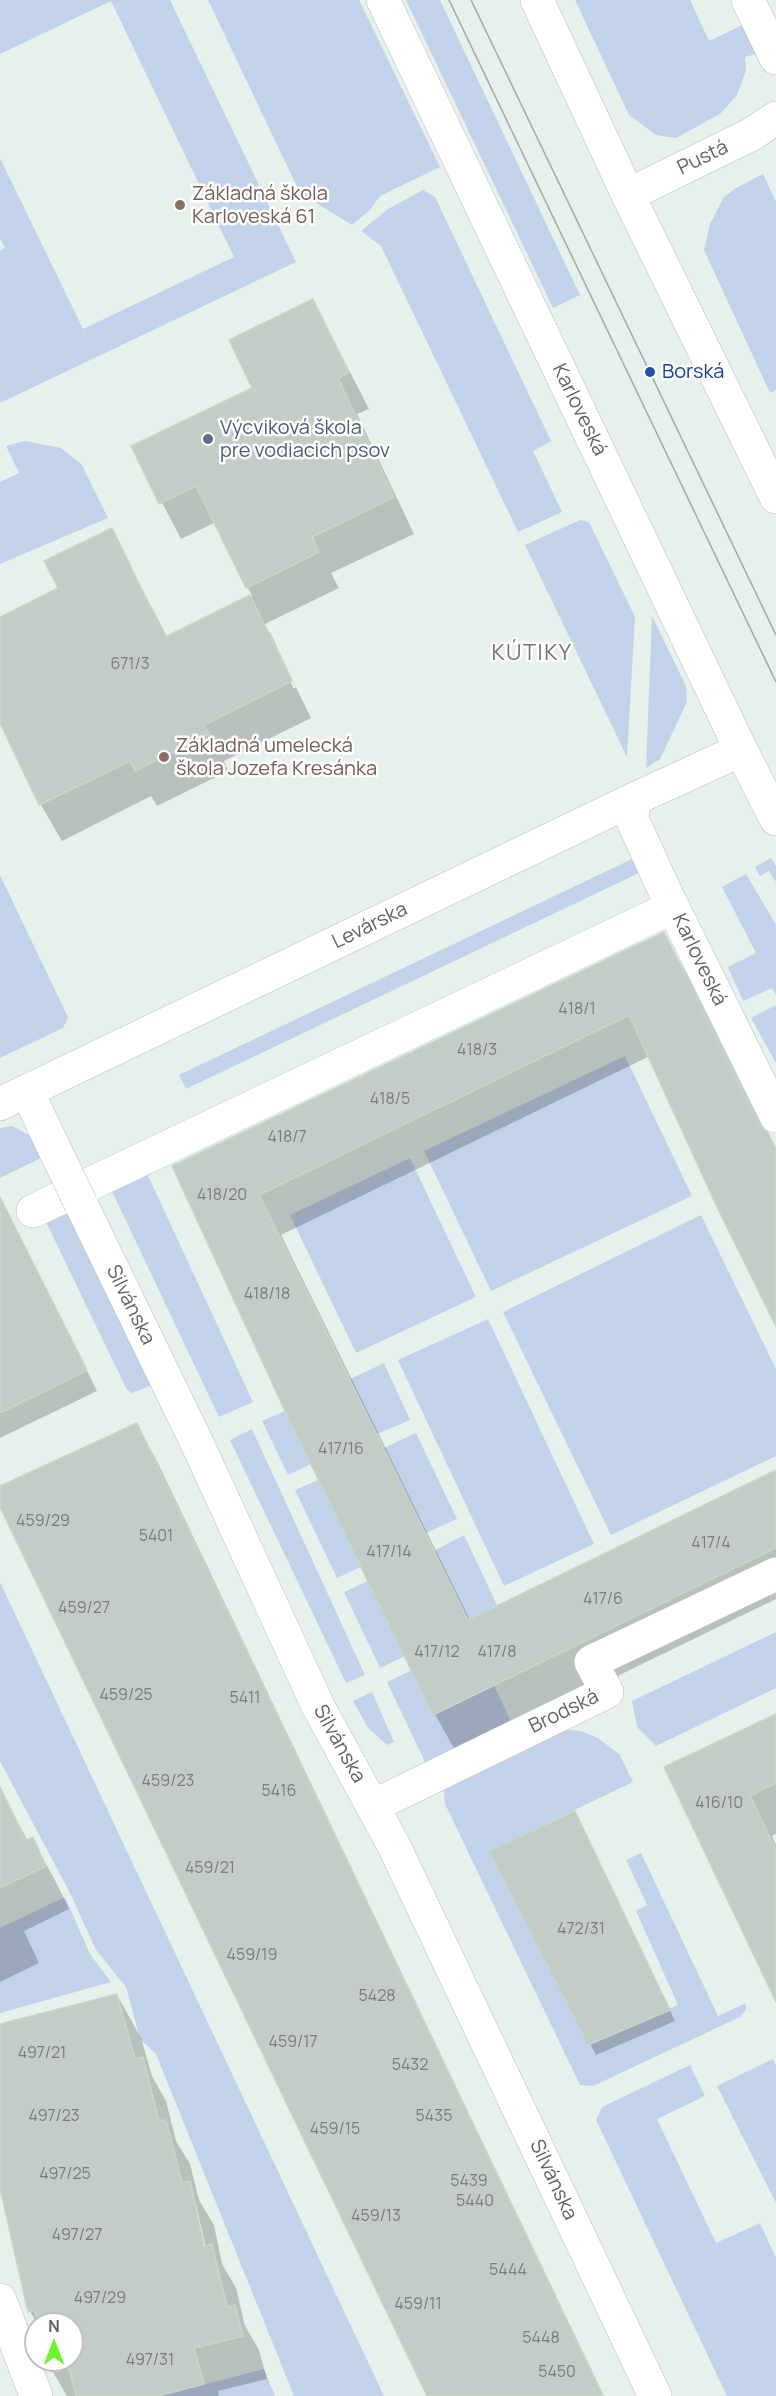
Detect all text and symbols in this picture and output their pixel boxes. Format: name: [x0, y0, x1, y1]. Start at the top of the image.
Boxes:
street label: Pustá: [674, 135, 732, 181]
place label: Základná škola Karloveská 61: [192, 182, 328, 229]
marker: Základná škola Karloveská 61: [173, 198, 187, 212]
street label: Karloveská: [546, 360, 612, 460]
place label: Borská: [662, 360, 724, 384]
marker: Borská: [643, 365, 657, 379]
place label: Výcviková škola pre vodiacich psov: [220, 416, 390, 463]
marker: Výcviková škola pre vodiacich psov: [201, 432, 215, 446]
district label: KÚTIKY: [491, 641, 573, 667]
house number: 671/3: [110, 655, 150, 675]
place label: Základná umelecká škola Jozefa Kresánka: [176, 734, 377, 781]
marker: Základná umelecká škola Jozefa Kresánka: [157, 750, 171, 764]
street label: Levárska: [329, 898, 411, 954]
street label: Karloveská: [666, 910, 732, 1010]
house number: 418/1: [558, 1000, 596, 1020]
house number: 418/3: [457, 1041, 497, 1061]
house number: 418/5: [370, 1090, 410, 1110]
house number: 418/7: [267, 1128, 307, 1148]
house number: 418/20: [197, 1186, 247, 1206]
street label: Silvánska: [100, 1261, 160, 1349]
house number: 418/18: [244, 1285, 290, 1305]
house number: 417/16: [318, 1440, 364, 1460]
house number: 459/29: [16, 1512, 70, 1532]
house number: 5401: [139, 1527, 173, 1547]
house number: 417/4: [691, 1534, 731, 1554]
house number: 417/14: [366, 1543, 412, 1563]
house number: 417/6: [583, 1590, 623, 1610]
house number: 459/27: [58, 1599, 110, 1619]
house number: 417/12: [414, 1643, 460, 1663]
house number: 417/8: [477, 1643, 517, 1663]
street label: Brodská: [525, 1685, 603, 1739]
house number: 459/25: [99, 1686, 153, 1706]
house number: 5411: [229, 1689, 261, 1709]
street label: Silvánska: [308, 1701, 370, 1787]
house number: 459/23: [142, 1772, 194, 1792]
house number: 5416: [262, 1782, 296, 1802]
house number: 416/10: [695, 1794, 743, 1814]
house number: 459/21: [185, 1859, 235, 1879]
house number: 472/31: [557, 1920, 605, 1940]
house number: 459/19: [227, 1946, 277, 1966]
house number: 5428: [358, 1987, 396, 2007]
house number: 459/17: [268, 2033, 318, 2053]
house number: 497/21: [18, 2044, 66, 2064]
house number: 5432: [392, 2056, 428, 2076]
house number: 497/23: [28, 2107, 80, 2127]
house number: 5435: [416, 2107, 452, 2127]
house number: 459/15: [310, 2120, 360, 2140]
street label: Silvánska: [524, 2136, 582, 2224]
house number: 497/25: [39, 2165, 91, 2185]
house number: 5439: [450, 2172, 488, 2192]
house number: 5440: [456, 2192, 494, 2212]
house number: 459/13: [351, 2207, 401, 2227]
house number: 497/27: [52, 2226, 102, 2246]
house number: 5444: [489, 2261, 527, 2281]
house number: 497/29: [74, 2289, 126, 2309]
house number: 459/11: [394, 2295, 442, 2315]
north arrow: [24, 2312, 84, 2372]
text: N: [48, 2315, 60, 2337]
house number: 5448: [522, 2329, 560, 2349]
house number: 497/31: [126, 2351, 174, 2371]
house number: 5450: [538, 2363, 576, 2383]

